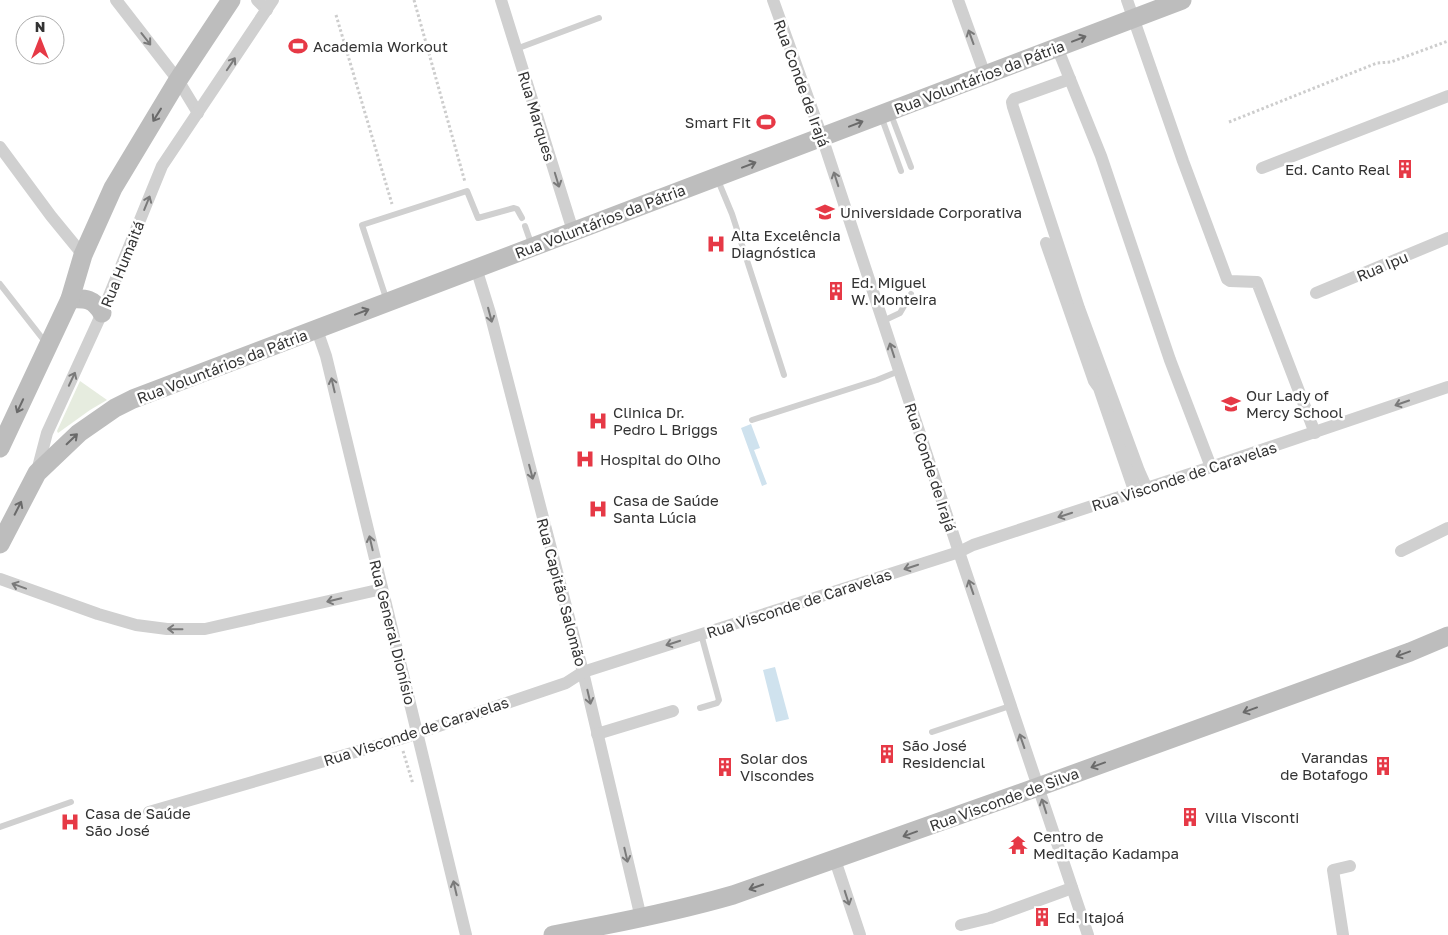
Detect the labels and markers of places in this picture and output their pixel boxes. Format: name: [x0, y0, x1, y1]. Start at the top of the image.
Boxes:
sports icon: Academia Workout: [287, 35, 309, 57]
place label: Academia Workout: [313, 37, 448, 55]
sports icon: Smart Fit: [755, 111, 777, 133]
place label: Smart Fit: [685, 113, 751, 131]
building icon: Ed. Canto Real: [1394, 158, 1416, 180]
place label: Ed. Canto Real: [1285, 160, 1390, 178]
school or university icon: Universidade Corporativa: [814, 201, 836, 223]
place label: Universidade Corporativa: [840, 203, 1022, 221]
place label: Alta Excelência Diagnóstica: [731, 226, 841, 261]
hospital icon: Alta Excelência Diagnóstica: [705, 233, 727, 255]
place label: Ed. Miguel W. Monteira: [851, 273, 937, 308]
building icon: Ed. Miguel W. Monteira: [825, 280, 847, 302]
place label: Our Lady of Mercy School: [1246, 386, 1343, 421]
school or university icon: Our Lady of Mercy School: [1220, 393, 1242, 415]
place label: Clinica Dr. Pedro L Briggs: [613, 403, 718, 438]
hospital icon: Clinica Dr. Pedro L Briggs: [587, 410, 609, 432]
hospital icon: Hospital do Olho: [574, 448, 596, 470]
place label: Hospital do Olho: [600, 450, 721, 468]
place label: Casa de Saúde Santa Lúcia: [613, 491, 719, 526]
hospital icon: Casa de Saúde Santa Lúcia: [587, 498, 609, 520]
place label: São José Residencial: [902, 736, 986, 771]
building icon: São José Residencial: [876, 743, 898, 765]
place label: Varandas de Botafogo: [1280, 748, 1368, 783]
place label: Solar dos Viscondes: [740, 749, 814, 784]
building icon: Varandas de Botafogo: [1372, 755, 1394, 777]
building icon: Solar dos Viscondes: [714, 756, 736, 778]
place label: Casa de Saúde São José: [85, 804, 191, 839]
building icon: Villa Visconti: [1179, 806, 1201, 828]
place label: Villa Visconti: [1205, 808, 1299, 826]
hospital icon: Casa de Saúde São José: [59, 811, 81, 833]
place label: Centro de Meditação Kadampa: [1033, 827, 1179, 862]
temple icon: Centro de Meditação Kadampa: [1007, 834, 1029, 856]
building icon: Ed. Itajoá: [1031, 906, 1053, 928]
place label: Ed. Itajoá: [1057, 908, 1124, 926]

